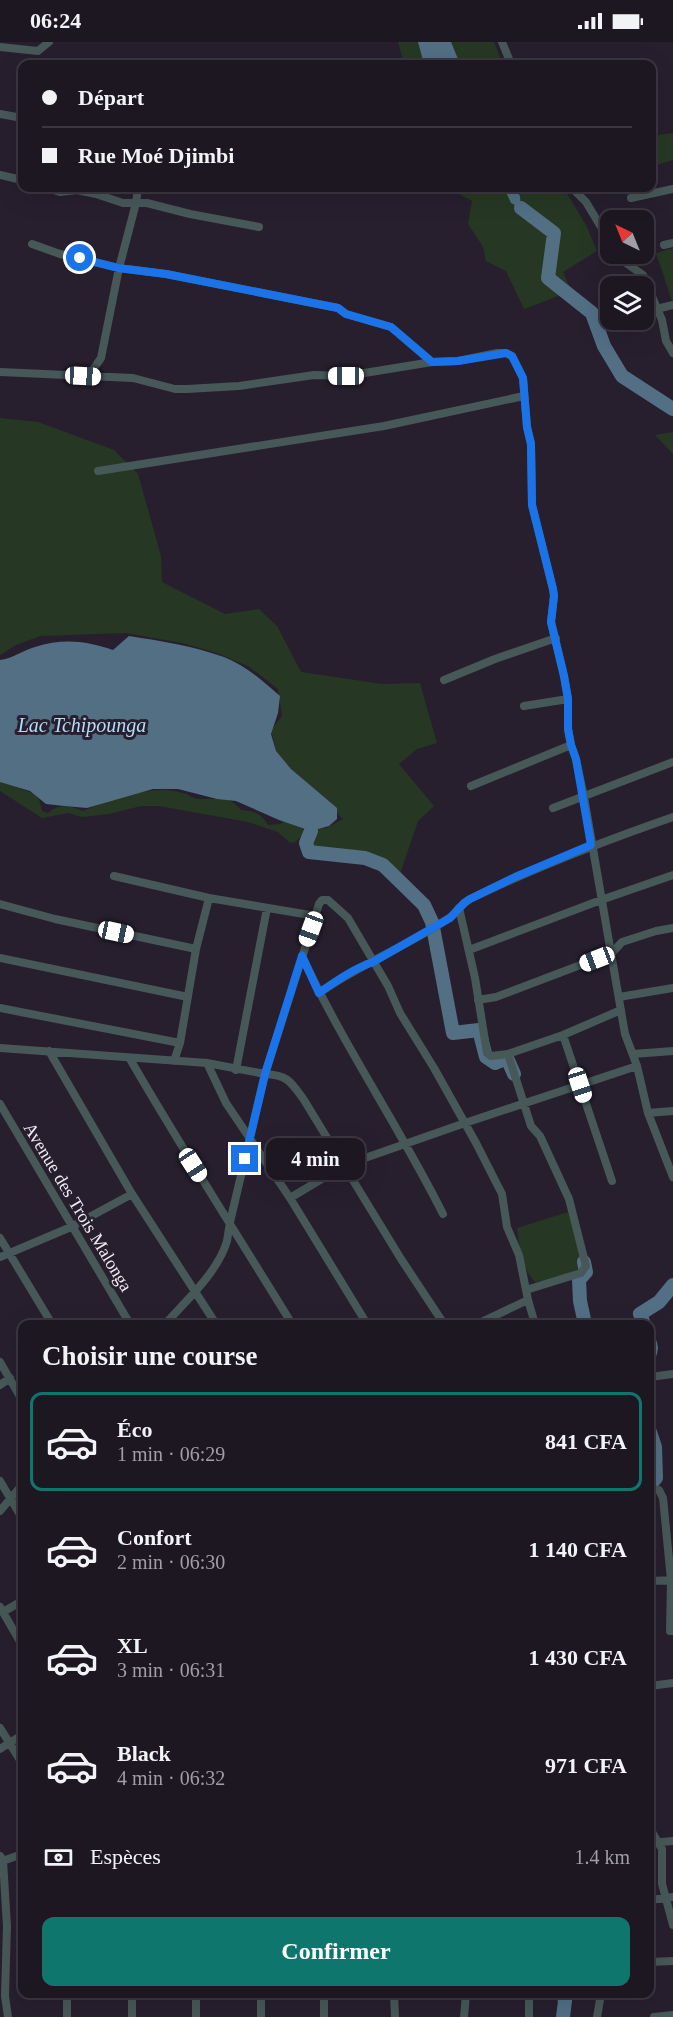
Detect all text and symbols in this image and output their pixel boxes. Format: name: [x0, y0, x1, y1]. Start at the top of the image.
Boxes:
text: 06:24: [30, 8, 81, 33]
text: Départ: [78, 85, 144, 110]
text: Rue Moé Djimbi: [78, 143, 234, 168]
north arrow: [600, 210, 654, 264]
map controls: [600, 210, 654, 330]
route start: [66, 244, 93, 271]
button: layers: [600, 276, 654, 330]
car: [65, 366, 101, 386]
car: [328, 367, 364, 385]
water label: Lac Tchipounga: [17, 714, 146, 737]
car: [296, 909, 326, 949]
car: [97, 919, 135, 945]
car: [577, 944, 617, 974]
car: [566, 1065, 594, 1105]
street label: Avenue des Trois Malonga: [20, 1119, 136, 1295]
callout: 4 min: [266, 1138, 365, 1180]
car: [176, 1145, 210, 1185]
route end: [231, 1145, 258, 1172]
text: 4 min: [291, 1148, 340, 1170]
text: Choisir une course: [42, 1341, 258, 1371]
icon: car: [45, 1415, 99, 1469]
text: Éco: [117, 1417, 152, 1442]
text: 841 CFA: [545, 1429, 627, 1454]
text: 1 min · 06:29: [117, 1443, 225, 1465]
icon: car: [45, 1523, 99, 1577]
text: Confort: [117, 1525, 192, 1550]
text: 1 140 CFA: [528, 1537, 627, 1562]
text: 2 min · 06:30: [117, 1551, 225, 1573]
icon: car: [45, 1631, 99, 1685]
text: XL: [117, 1633, 148, 1658]
text: 1 430 CFA: [528, 1645, 627, 1670]
text: 3 min · 06:31: [117, 1659, 225, 1681]
icon: car: [45, 1739, 99, 1793]
text: Black: [117, 1741, 171, 1766]
text: 971 CFA: [545, 1753, 627, 1778]
text: 4 min · 06:32: [117, 1767, 225, 1789]
icon: cash: [42, 1841, 75, 1874]
text: Espèces: [90, 1844, 161, 1869]
text: 1.4 km: [574, 1846, 630, 1868]
button: Confirmer: [42, 1917, 630, 1986]

